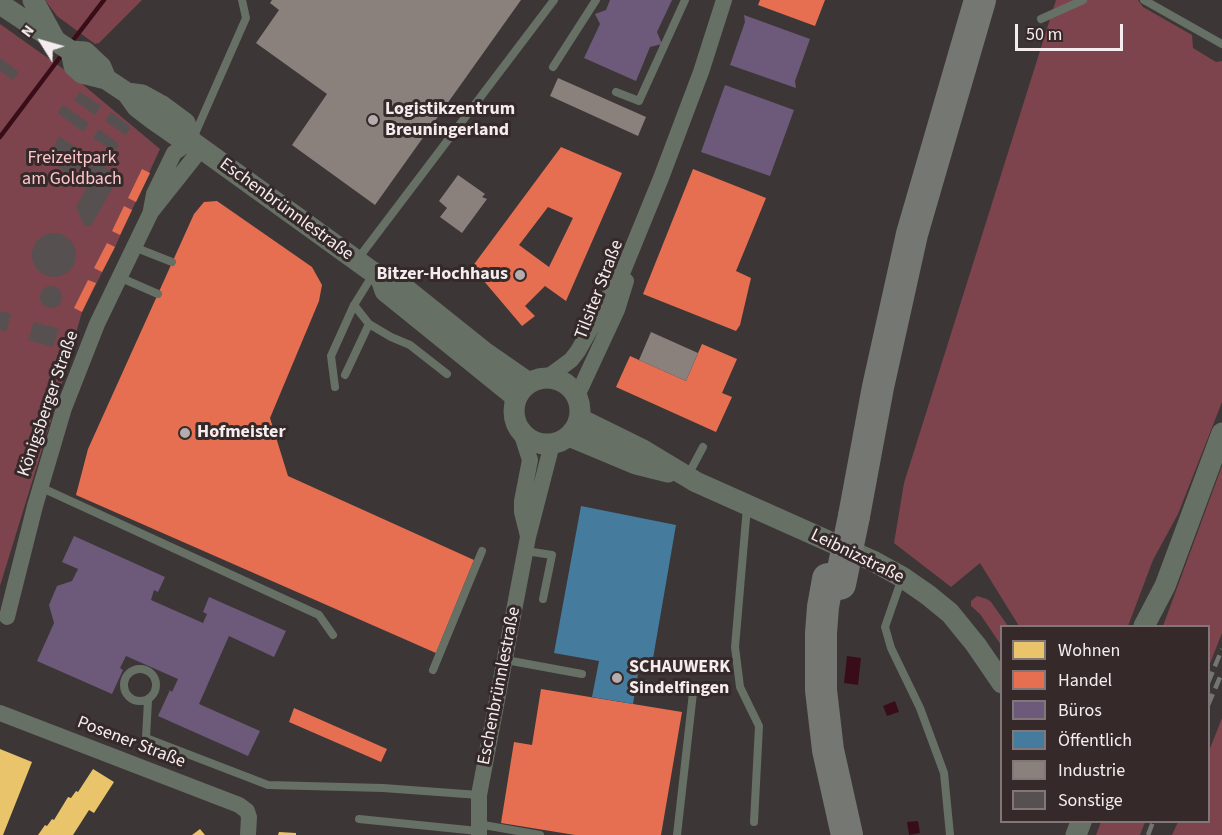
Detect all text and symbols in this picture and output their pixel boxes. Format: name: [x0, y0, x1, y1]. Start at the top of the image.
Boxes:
north arrow: [12, 12, 72, 72]
scale bar: [1018, 12, 1126, 50]
text: N: [16, 20, 40, 42]
text: 50 m: [1026, 22, 1062, 47]
place label: Logistikzentrum Breuningerland: [385, 99, 515, 142]
marker: Logistikzentrum Breuningerland: [366, 113, 380, 127]
park label: Freizeitpark am Goldbach: [22, 148, 122, 190]
street label: Eschenbrünnlestraße: [215, 154, 357, 266]
street label: Tilsiter Straße: [571, 237, 629, 343]
place label: Bitzer-Hochhaus: [376, 264, 508, 286]
marker: Bitzer-Hochhaus: [513, 268, 527, 282]
street label: Königsberger Straße: [14, 328, 84, 480]
place label: Hofmeister: [197, 422, 286, 444]
marker: Hofmeister: [178, 426, 192, 440]
street label: Leibnizstraße: [807, 525, 907, 589]
street label: Eschenbrünnlestraße: [474, 605, 526, 767]
legend: [1000, 625, 1210, 823]
text: Wohnen: [1058, 638, 1120, 663]
place label: SCHAUWERK Sindelfingen: [629, 657, 730, 700]
text: Handel: [1058, 668, 1112, 693]
marker: SCHAUWERK Sindelfingen: [610, 671, 624, 685]
text: Büros: [1058, 698, 1102, 723]
street label: Posener Straße: [74, 712, 188, 774]
text: Öffentlich: [1058, 728, 1132, 753]
text: Industrie: [1058, 758, 1125, 783]
text: Sonstige: [1058, 788, 1123, 813]

